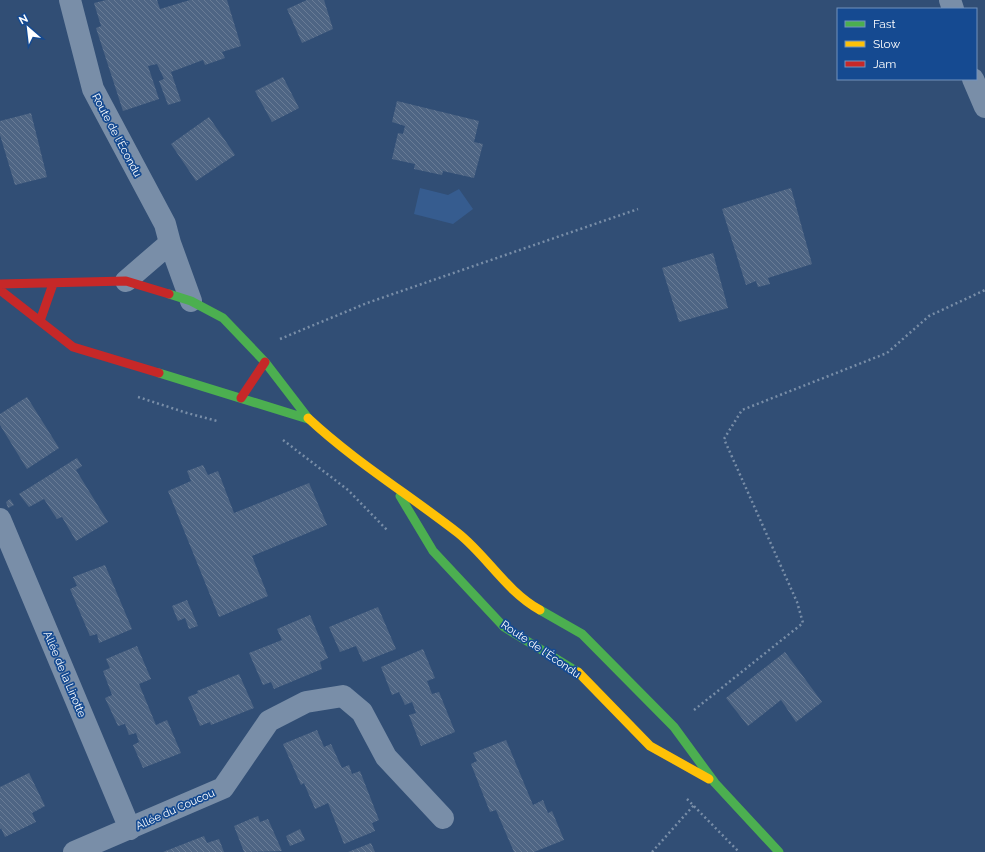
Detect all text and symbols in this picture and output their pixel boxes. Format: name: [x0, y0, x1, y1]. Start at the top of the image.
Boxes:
north arrow: [8, 8, 48, 48]
legend: [837, 8, 977, 80]
text: N: [17, 12, 30, 27]
text: Fast: [873, 17, 896, 31]
text: Slow: [873, 37, 900, 51]
text: Jam: [873, 57, 896, 71]
street label: Route de l'Écondu: [89, 91, 145, 179]
street label: Route de l'Écondu: [499, 617, 583, 681]
street label: Allée de la Linotte: [40, 629, 89, 720]
street label: Allée du Coucou: [134, 786, 217, 833]

